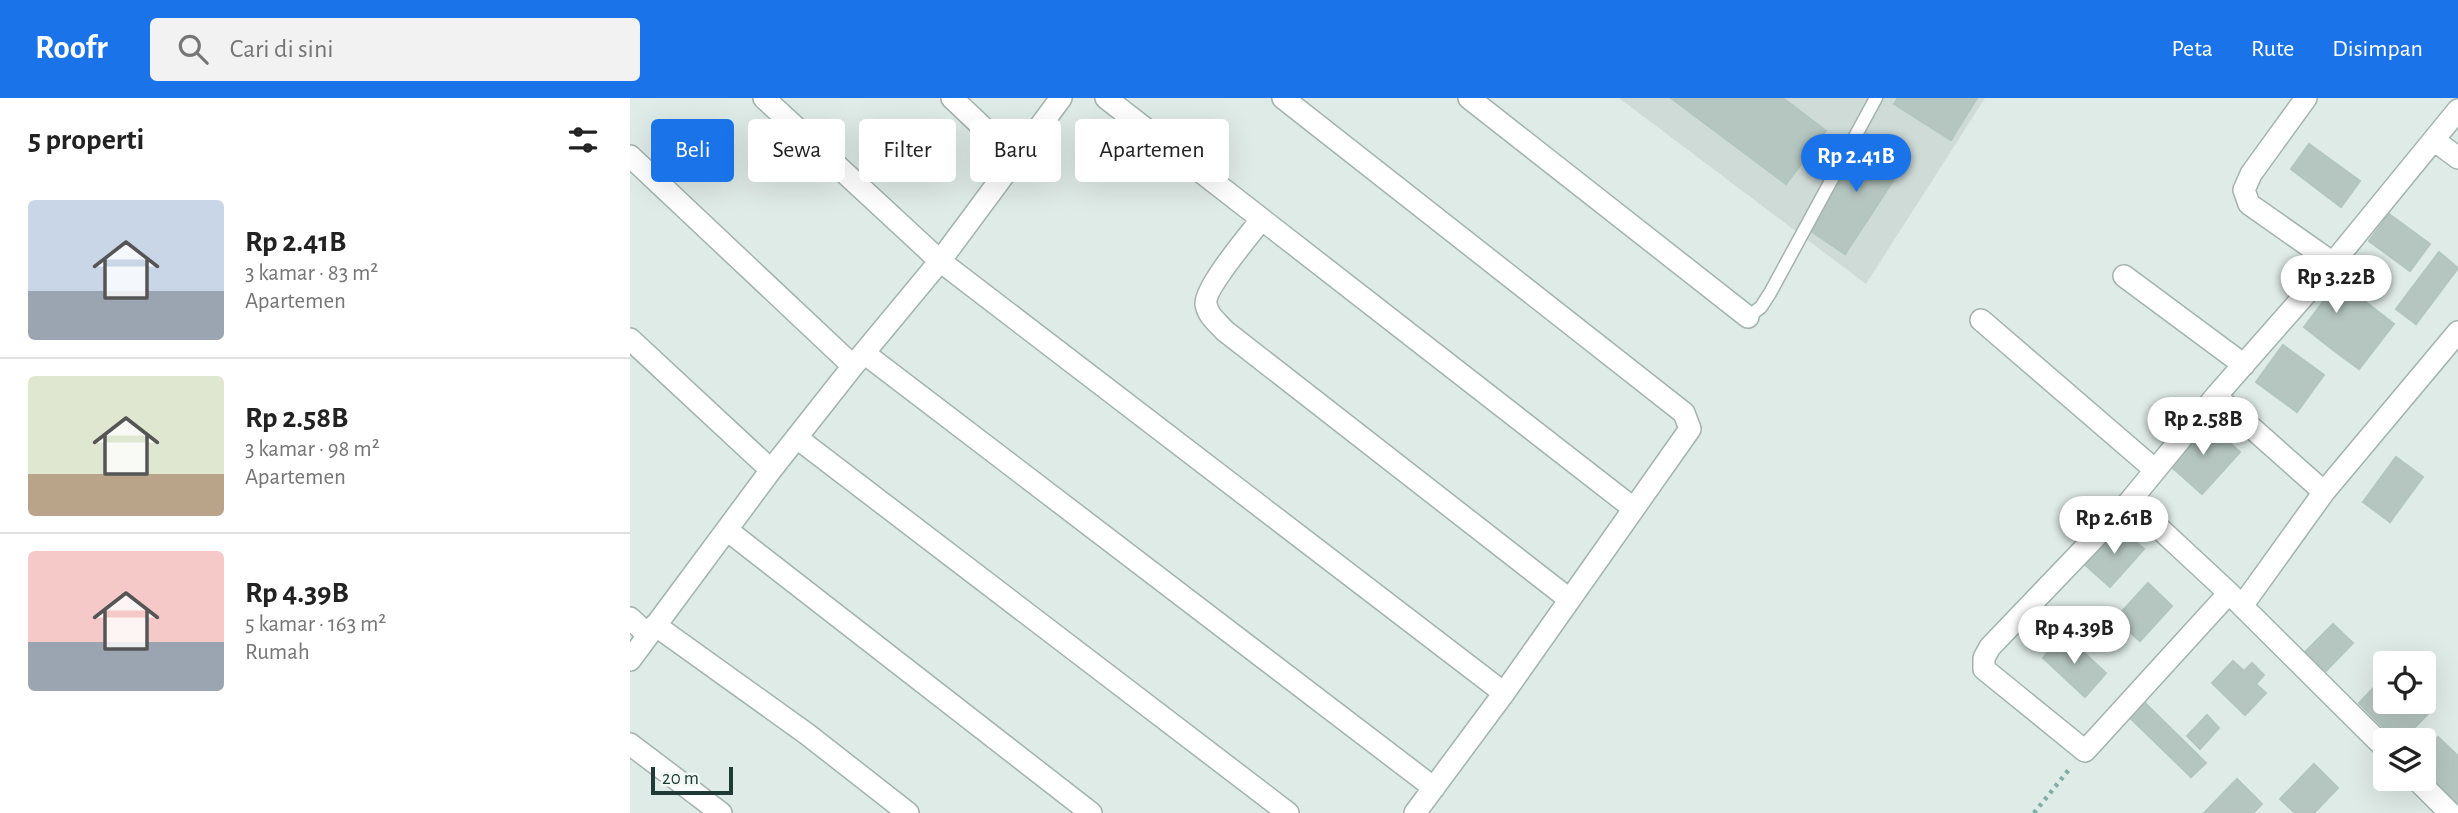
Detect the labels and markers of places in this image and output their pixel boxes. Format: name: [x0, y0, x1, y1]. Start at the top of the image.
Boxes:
pin: Rp 2.41B: [1784, 134, 1928, 194]
pin: Rp 3.22B: [2264, 256, 2408, 315]
pin: Rp 2.58B: [2131, 398, 2275, 457]
pin: Rp 2.61B: [2042, 496, 2186, 556]
pin: Rp 4.39B: [2002, 606, 2146, 666]

